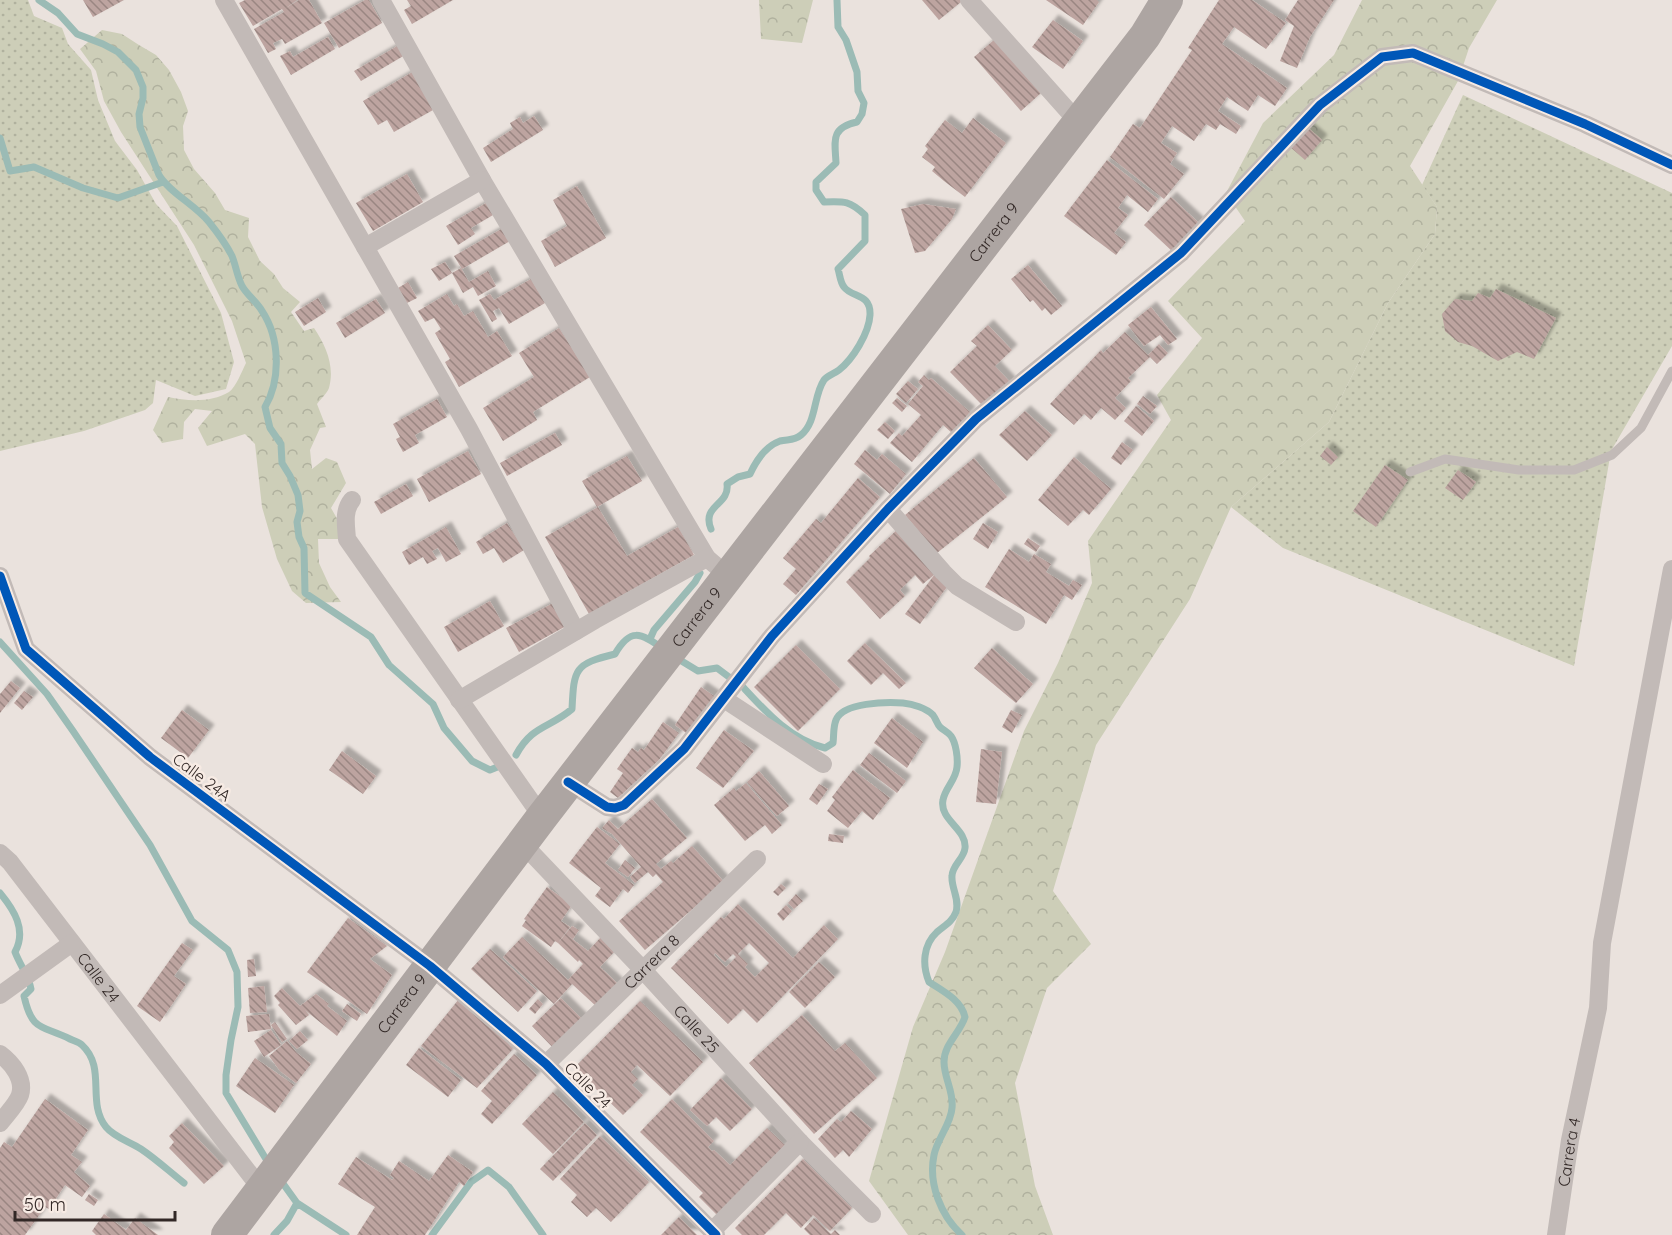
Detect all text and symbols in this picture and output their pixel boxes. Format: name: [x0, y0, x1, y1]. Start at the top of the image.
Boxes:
street label: Carrera 9: [964, 198, 1023, 266]
street label: Carrera 9: [667, 583, 726, 651]
street label: Calle 24A: [169, 749, 235, 805]
street label: Carrera 8: [619, 930, 683, 993]
street label: Calle 24: [73, 948, 124, 1006]
street label: Carrera 9: [372, 969, 431, 1037]
street label: Calle 25: [670, 1000, 724, 1057]
street label: Calle 24: [560, 1057, 616, 1113]
street label: Carrera 4: [1553, 1116, 1585, 1188]
scale bar: [15, 1184, 176, 1222]
text: 50 m: [24, 1193, 66, 1216]

